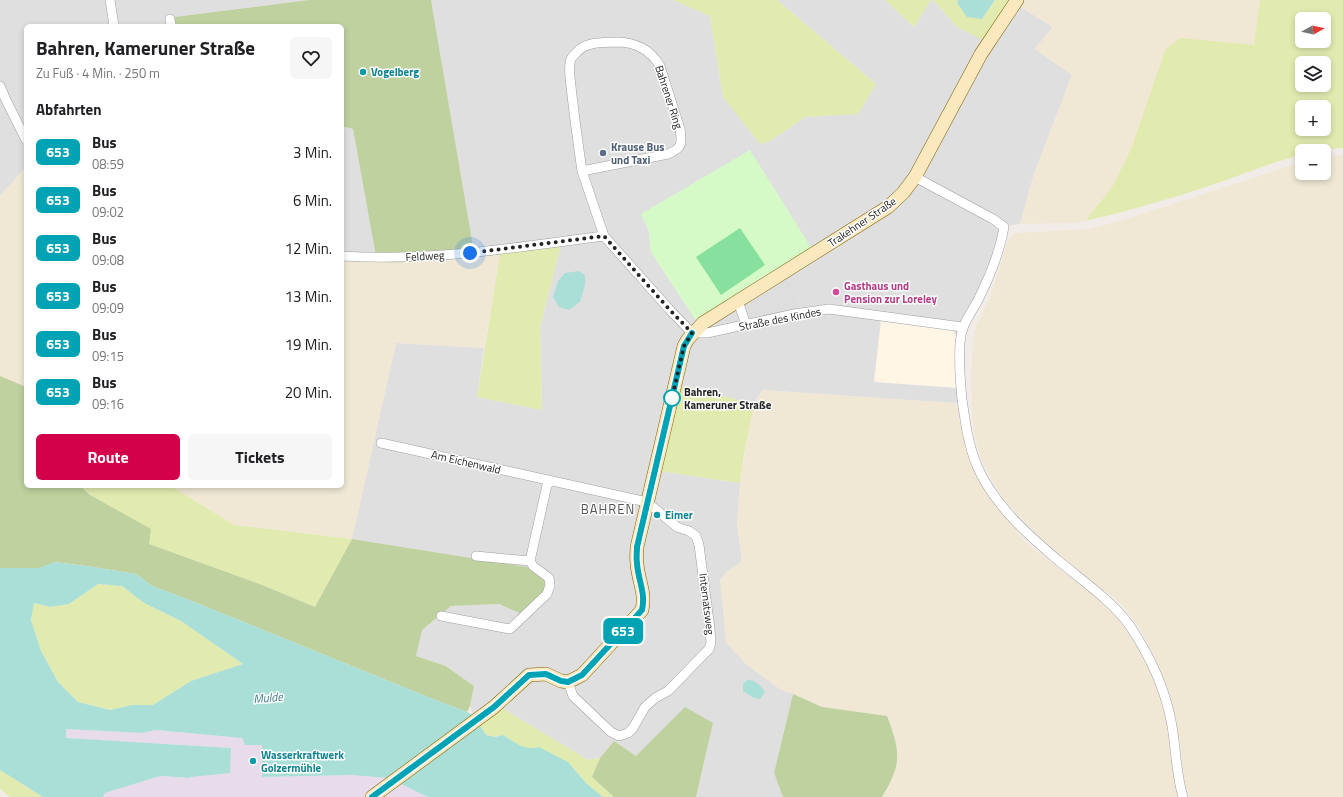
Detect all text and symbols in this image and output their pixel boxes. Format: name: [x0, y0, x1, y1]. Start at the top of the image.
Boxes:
north arrow: [1295, 12, 1331, 48]
map controls: [1295, 12, 1331, 180]
text: Bahren, Kameruner Straße: [36, 33, 255, 62]
button: heart: [290, 37, 332, 79]
button: layers: [1295, 56, 1331, 92]
text: Zu Fuß · 4 Min. · 250 m: [36, 63, 160, 83]
street label: Bahrener Ring: [651, 63, 687, 131]
place label: Vogelberg: [371, 64, 419, 80]
marker: Vogelberg: [358, 67, 368, 77]
text: Abfahrten: [36, 98, 102, 121]
button: +: [1295, 100, 1331, 136]
text: Bus: [92, 131, 117, 154]
place label: Krause Bus und Taxi: [611, 139, 664, 168]
text: 653: [46, 141, 70, 162]
text: 3 Min.: [293, 141, 332, 164]
button: −: [1295, 144, 1331, 180]
marker: Krause Bus und Taxi: [598, 148, 608, 158]
text: 08:59: [92, 154, 124, 174]
text: Bus: [92, 179, 117, 202]
text: 653: [46, 189, 70, 210]
text: 6 Min.: [293, 189, 332, 212]
street label: Trakehner Straße: [825, 193, 900, 251]
text: 09:02: [92, 202, 124, 222]
text: Bus: [92, 227, 117, 250]
text: 653: [46, 237, 70, 258]
text: 12 Min.: [285, 237, 332, 260]
your location: [460, 243, 480, 263]
street label: Feldweg: [405, 247, 445, 265]
text: 09:08: [92, 250, 124, 270]
text: Bus: [92, 275, 117, 298]
place label: Gasthaus und Pension zur Loreley: [844, 278, 937, 307]
text: 653: [46, 285, 70, 306]
text: 13 Min.: [285, 285, 332, 308]
marker: Gasthaus und Pension zur Loreley: [831, 287, 841, 297]
text: 09:09: [92, 298, 124, 318]
street label: Straße des Kindes: [738, 303, 822, 335]
text: Bus: [92, 323, 117, 346]
text: 653: [46, 333, 70, 354]
text: 19 Min.: [285, 333, 332, 356]
text: 09:15: [92, 346, 124, 366]
text: Bus: [92, 371, 117, 394]
text: 653: [46, 381, 70, 402]
text: 20 Min.: [285, 381, 332, 404]
place label: Bahren, Kameruner Straße: [684, 384, 772, 413]
marker: Bahren, Kameruner Straße: [663, 389, 681, 407]
text: 09:16: [92, 394, 124, 414]
button: Route: [36, 434, 180, 480]
button: Tickets: [188, 434, 332, 480]
street label: Am Eichenwald: [430, 446, 503, 478]
district label: BAHREN: [581, 499, 635, 519]
place label: Eimer: [665, 507, 693, 523]
marker: Eimer: [652, 510, 662, 520]
street label: Internatsweg: [695, 572, 719, 636]
line badge: 653: [600, 618, 646, 644]
text: 653: [611, 620, 635, 641]
water label: Mulde: [252, 687, 285, 708]
place label: Wasserkraftwerk Golzermühle: [261, 747, 344, 776]
marker: Wasserkraftwerk Golzermühle: [248, 756, 258, 766]

